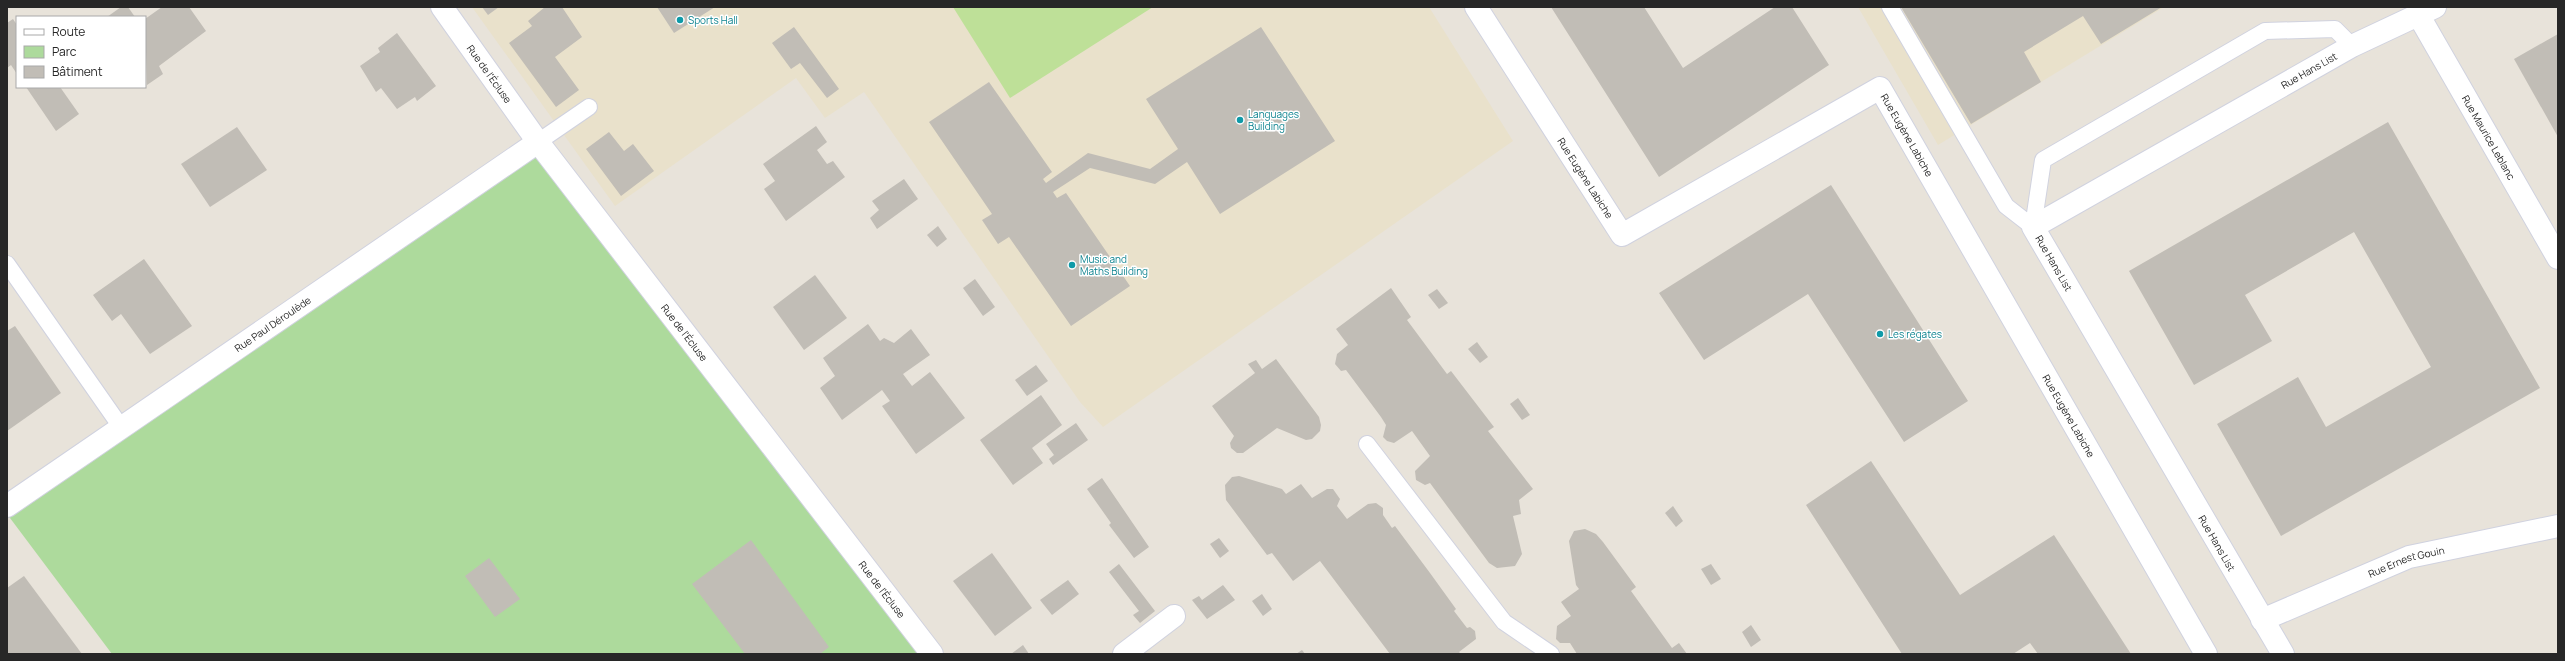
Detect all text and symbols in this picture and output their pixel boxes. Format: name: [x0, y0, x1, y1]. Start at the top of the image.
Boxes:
place label: Sports Hall: [688, 13, 738, 27]
marker: Sports Hall: [675, 15, 685, 25]
legend: [16, 16, 146, 88]
text: Route: [52, 23, 85, 40]
street label: Rue de l'Écluse: [464, 42, 515, 106]
text: Parc: [52, 43, 77, 60]
street label: Rue Hans List: [2278, 49, 2340, 92]
text: Bâtiment: [52, 63, 103, 80]
street label: Rue Eugène Labiche: [1878, 91, 1937, 179]
street label: Rue Maurice Leblanc: [2459, 92, 2519, 183]
place label: Languages Building: [1248, 107, 1299, 133]
marker: Languages Building: [1235, 115, 1245, 125]
street label: Rue Eugène Labiche: [1554, 135, 1617, 221]
street label: Rue Hans List: [2032, 232, 2076, 294]
place label: Music and Maths Building: [1080, 252, 1148, 278]
marker: Music and Maths Building: [1067, 260, 1077, 270]
street label: Rue Paul Déroulède: [232, 293, 314, 355]
street label: Rue de l'Écluse: [658, 301, 711, 364]
place label: Les régates: [1888, 327, 1942, 341]
marker: Les régates: [1875, 329, 1885, 339]
street label: Rue Eugène Labiche: [2039, 372, 2098, 460]
street label: Rue Hans List: [2195, 512, 2239, 574]
street label: Rue Ernest Gouin: [2366, 543, 2446, 581]
street label: Rue de l'Écluse: [856, 558, 909, 621]

